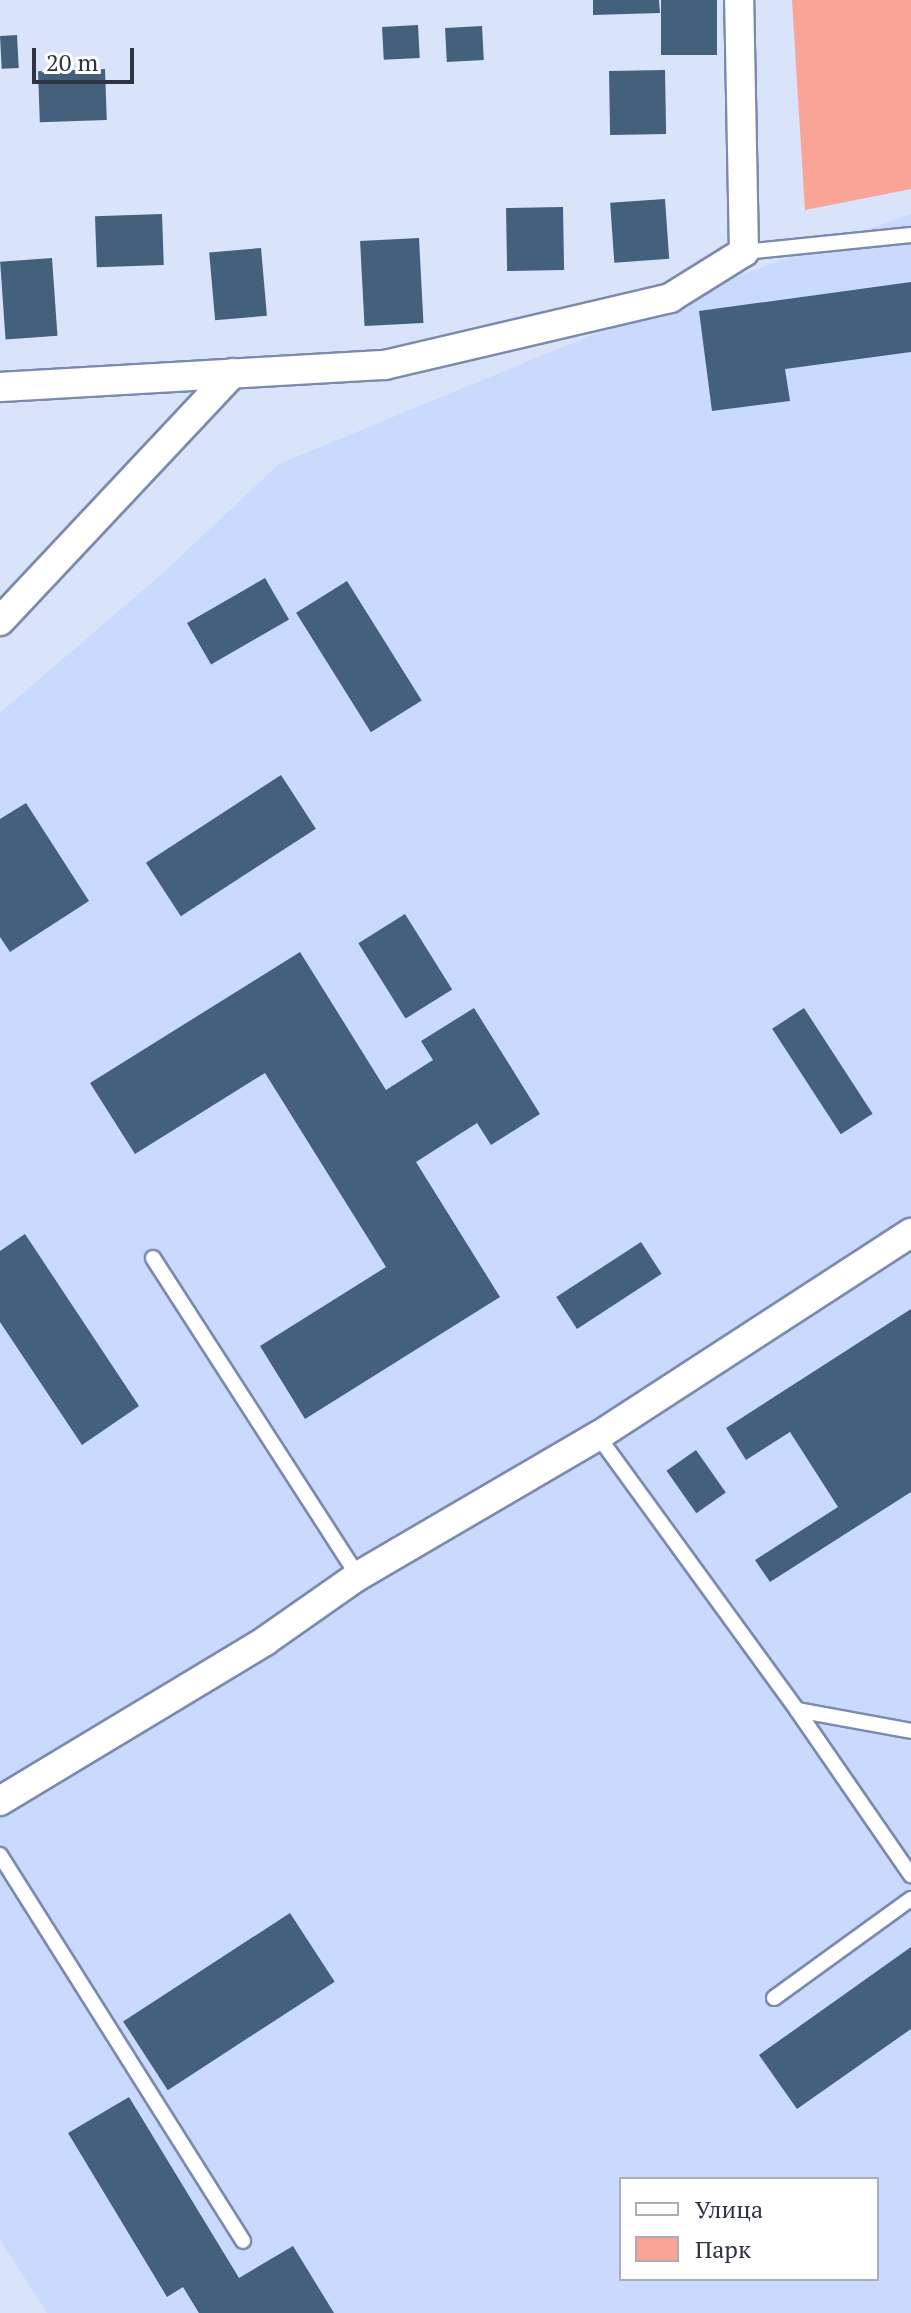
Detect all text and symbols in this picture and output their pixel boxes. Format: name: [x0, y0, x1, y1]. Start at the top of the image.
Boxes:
scale bar: [36, 32, 138, 82]
text: 20 m: [46, 46, 98, 78]
legend: [619, 2177, 879, 2281]
text: Улица: [695, 2193, 763, 2225]
text: Парк: [695, 2233, 751, 2265]

